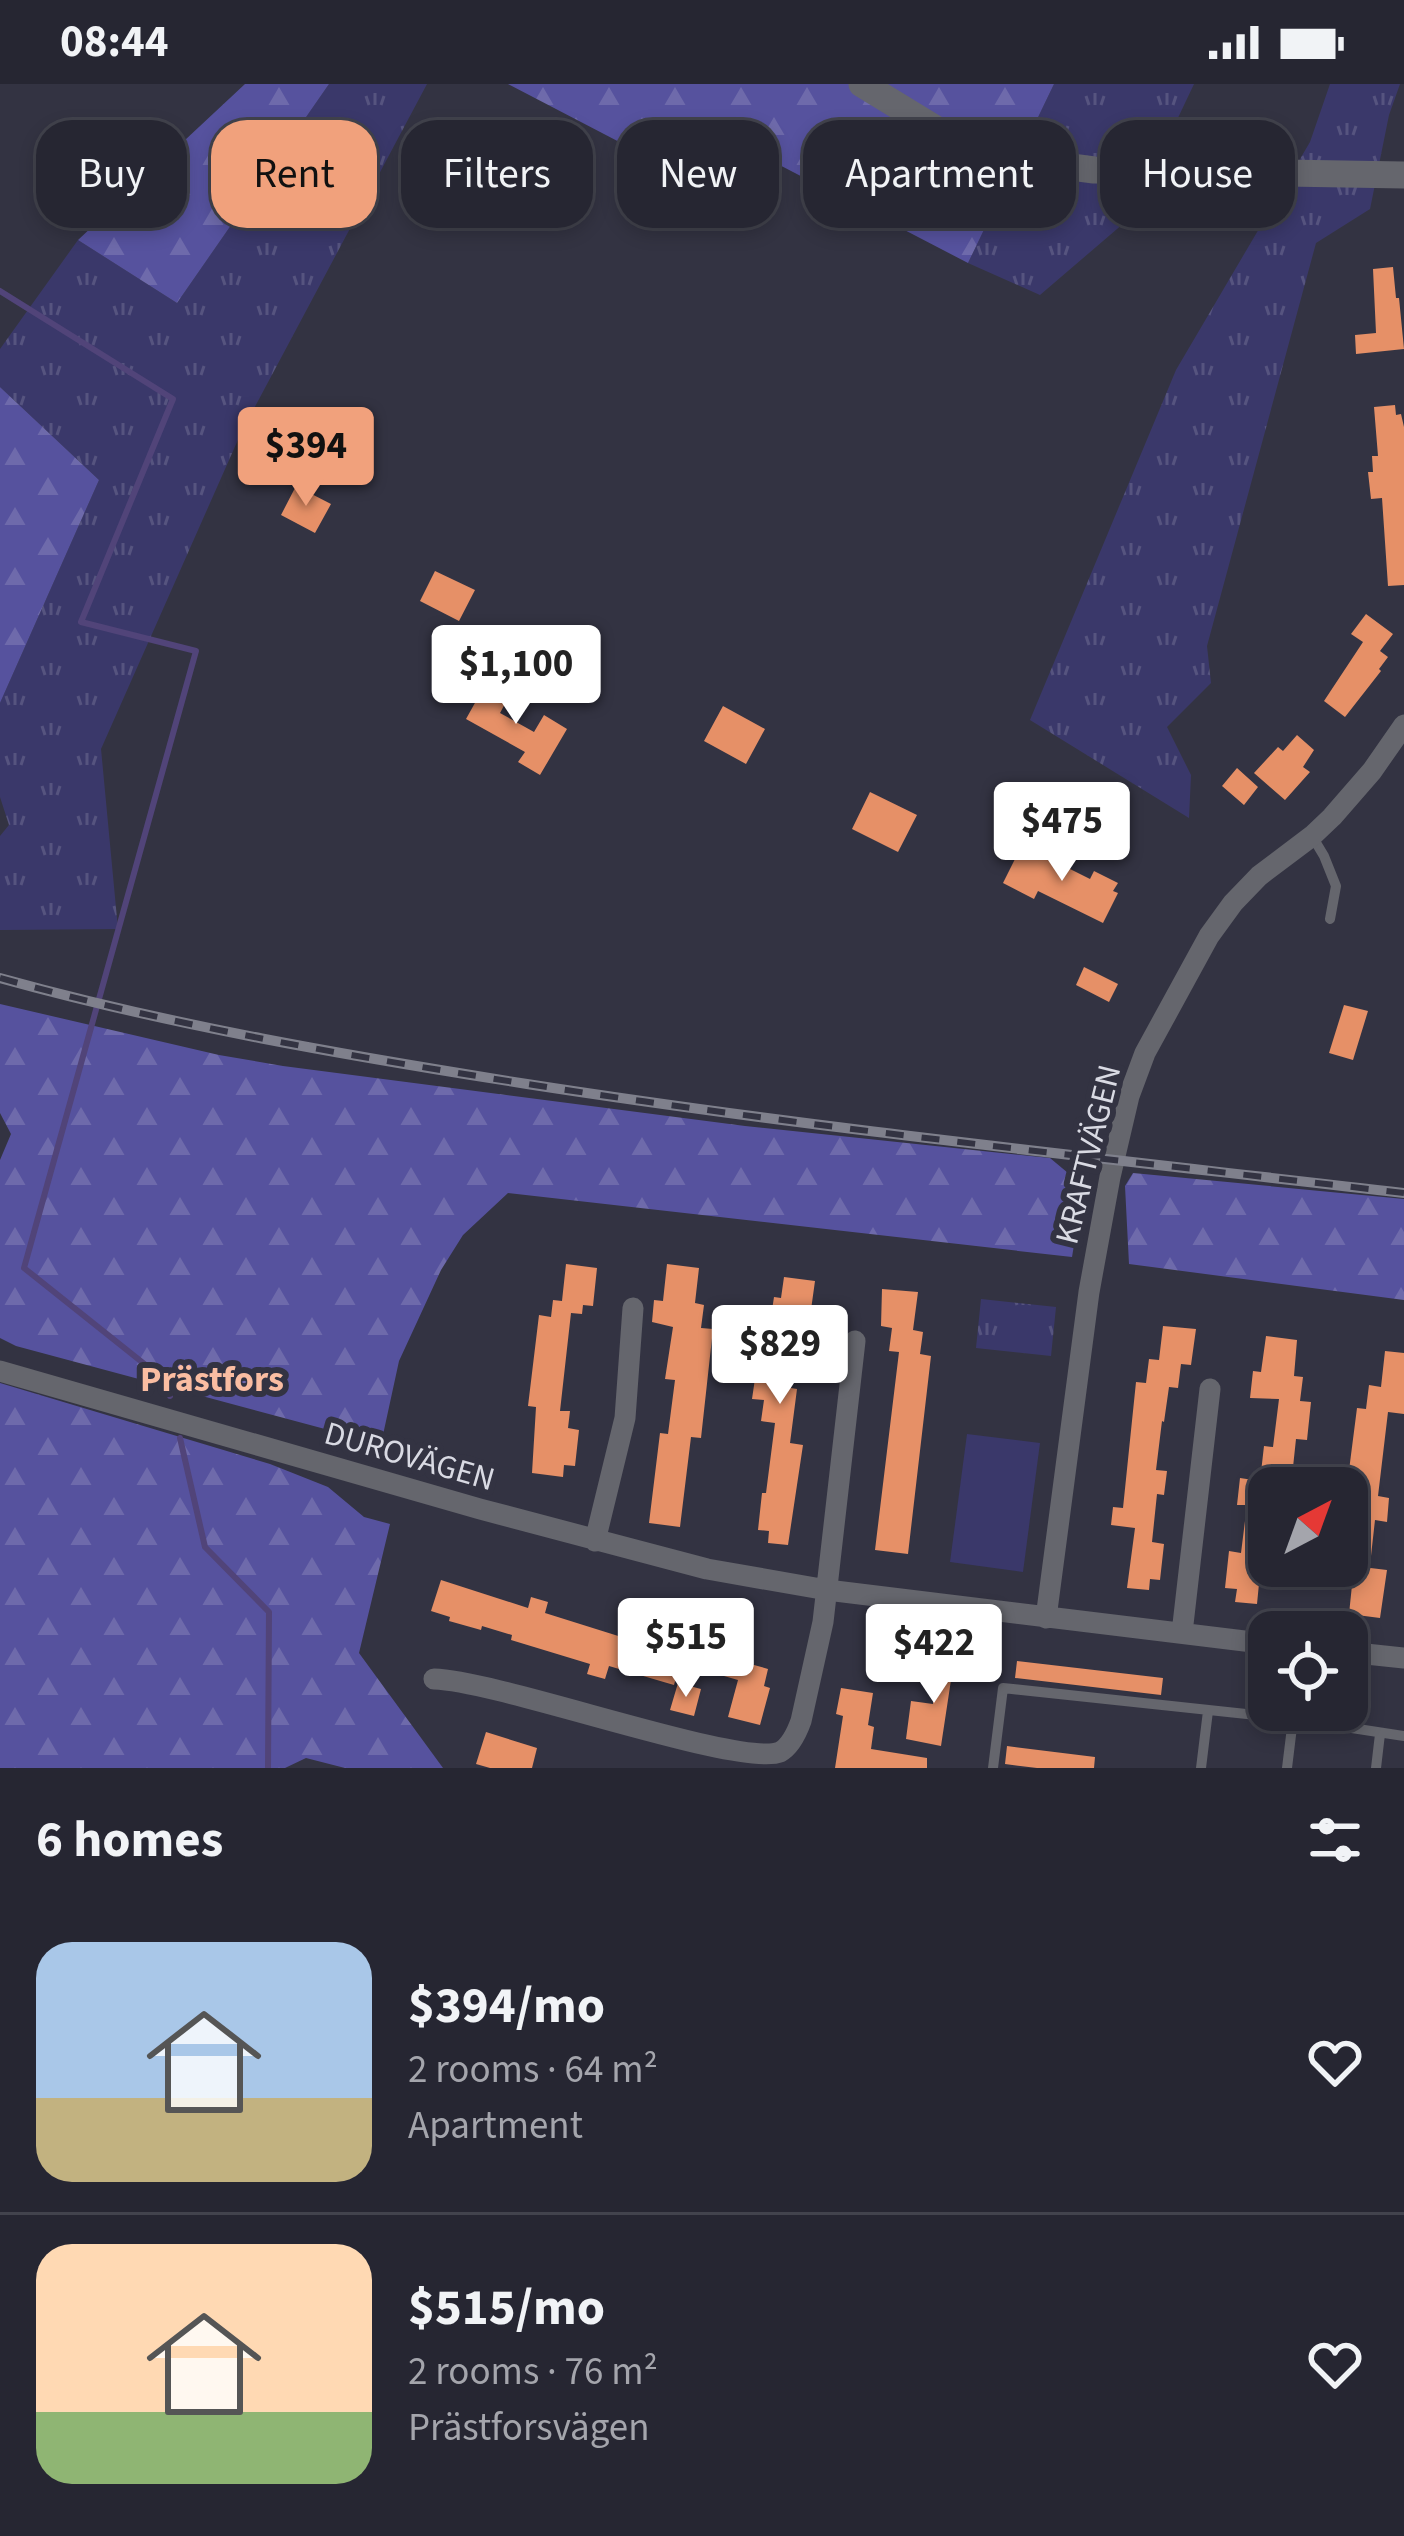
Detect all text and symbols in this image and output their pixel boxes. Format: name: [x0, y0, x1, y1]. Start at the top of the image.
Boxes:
text: 08:44: [60, 10, 169, 74]
chip: Buy: [36, 120, 187, 228]
chip: Rent: [211, 120, 377, 228]
chip: Filters: [401, 120, 593, 228]
chip: New: [617, 120, 779, 228]
chip: Apartment: [803, 120, 1076, 228]
chip: House: [1100, 120, 1295, 228]
pin: $394: [235, 407, 377, 509]
text: $394: [265, 418, 347, 474]
pin: $1,100: [418, 625, 614, 727]
text: $1,100: [459, 636, 573, 692]
pin: $475: [991, 782, 1133, 884]
text: $475: [1021, 793, 1103, 849]
street label: KRAFTVÄGEN: [1044, 1060, 1133, 1249]
pin: $829: [709, 1305, 851, 1407]
text: $829: [739, 1316, 821, 1372]
district label: Prästfors: [140, 1354, 284, 1405]
street label: DUROVÄGEN: [319, 1410, 500, 1503]
north arrow: [1248, 1467, 1368, 1587]
map controls: [1248, 1467, 1368, 1731]
pin: $515: [615, 1598, 757, 1700]
pin: $422: [863, 1604, 1005, 1706]
text: $515: [645, 1609, 727, 1665]
button: locate: [1248, 1611, 1368, 1731]
text: $422: [893, 1615, 975, 1671]
text: 6 homes: [36, 1804, 223, 1876]
icon: filters: [1302, 1807, 1368, 1873]
text: $394/mo: [408, 1970, 605, 2042]
icon: home: [132, 1990, 276, 2134]
icon: heart: [1302, 2029, 1368, 2095]
text: 2 rooms · 64 m²: [408, 2042, 658, 2098]
text: Apartment: [408, 2098, 583, 2154]
text: $515/mo: [408, 2272, 605, 2344]
icon: home: [132, 2292, 276, 2436]
icon: heart: [1302, 2331, 1368, 2397]
text: 2 rooms · 76 m²: [408, 2344, 658, 2400]
text: Prästforsvägen: [408, 2400, 650, 2456]

